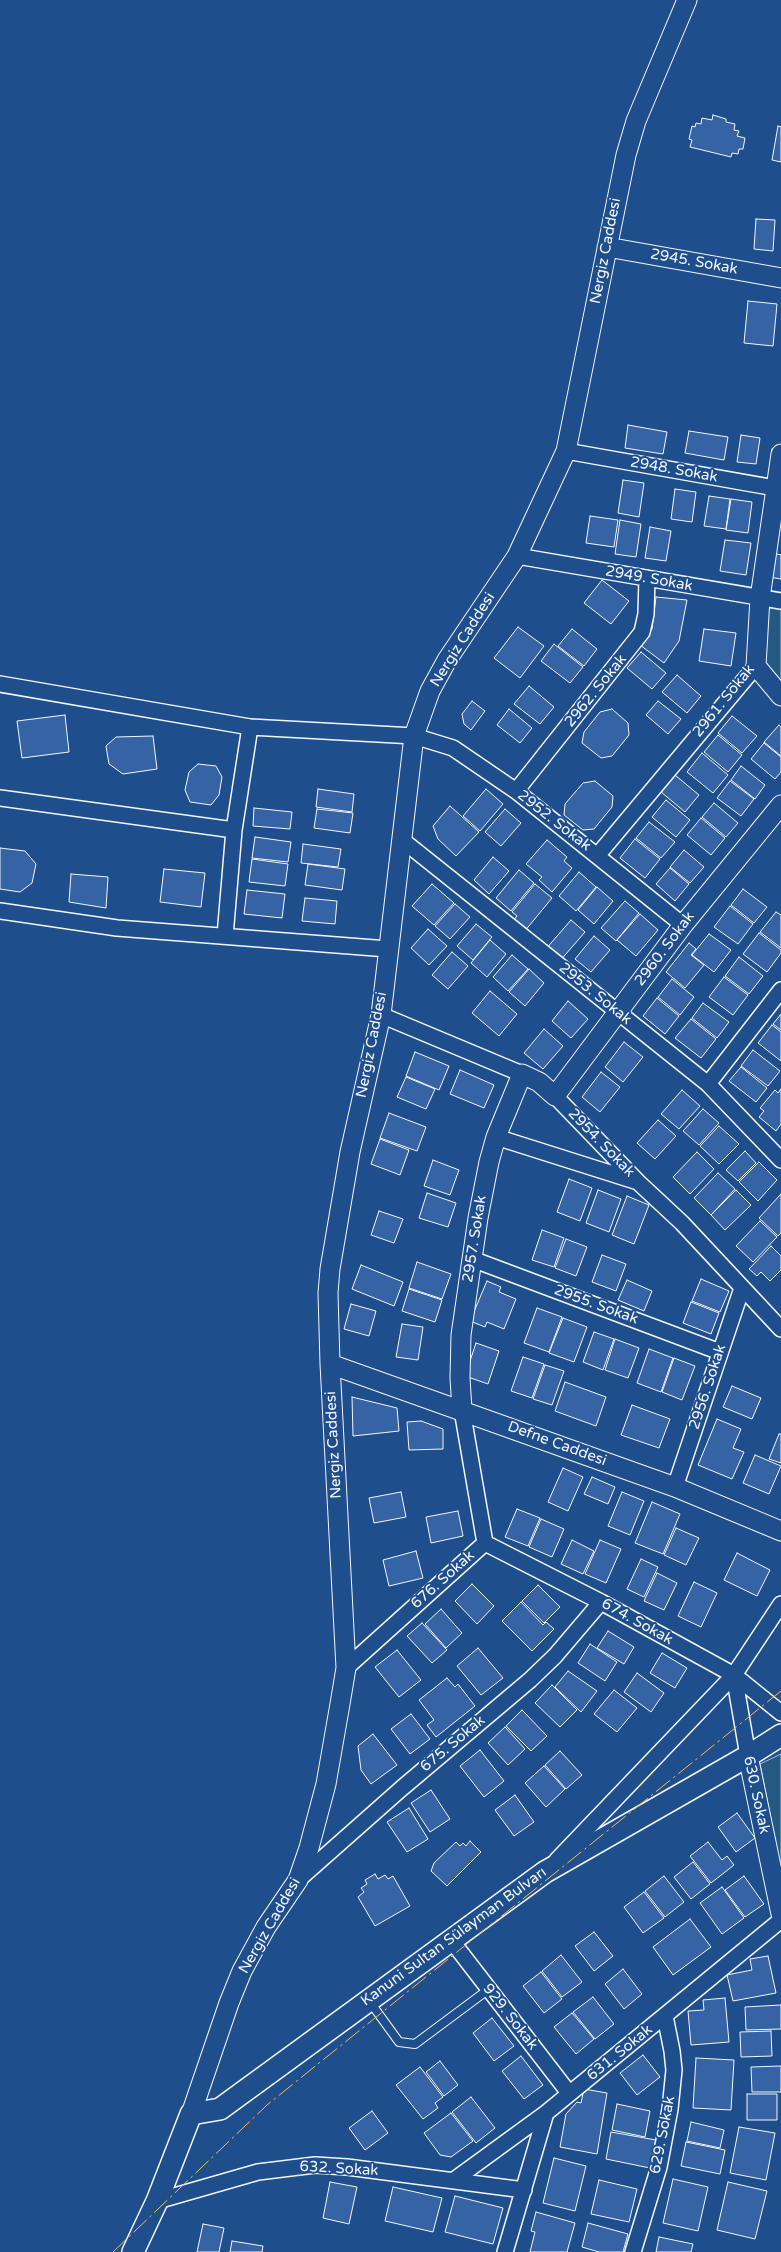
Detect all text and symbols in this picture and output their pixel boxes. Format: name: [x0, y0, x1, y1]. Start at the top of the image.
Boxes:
street label: Nergiz Caddesi: [587, 196, 625, 306]
street label: 2945. Sokak: [649, 245, 739, 279]
street label: 2948. Sokak: [629, 453, 719, 487]
street label: 2949. Sokak: [604, 562, 694, 596]
street label: Nergiz Caddesi: [427, 590, 499, 690]
street label: 2962. Sokak: [561, 651, 631, 731]
street label: 2961. Sokak: [689, 661, 759, 741]
street label: 2952. Sokak: [514, 787, 594, 855]
street label: 2960. Sokak: [631, 908, 699, 990]
street label: 2953. Sokak: [555, 959, 635, 1029]
street label: Nergiz Caddesi: [353, 990, 391, 1100]
street label: 2954. Sokak: [564, 1105, 638, 1181]
street label: 2957. Sokak: [459, 1194, 491, 1284]
street label: 2955. Sokak: [551, 1281, 641, 1329]
street label: 2956. Sokak: [686, 1342, 730, 1432]
street label: Nergiz Caddesi: [322, 1391, 346, 1499]
street label: Defne Caddesi: [505, 1418, 609, 1470]
street label: 676. Sokak: [408, 1547, 478, 1613]
street label: 674. Sokak: [598, 1595, 676, 1649]
street label: 675. Sokak: [417, 1712, 489, 1776]
street label: 630. Sokak: [739, 1754, 773, 1836]
street label: Kanuni Sultan Sülayman Bulvarı: [358, 1864, 550, 2010]
street label: Nergiz Caddesi: [235, 1875, 305, 1977]
street label: 929. Sokak: [479, 1980, 541, 2054]
street label: 631. Sokak: [584, 2021, 656, 2085]
street label: 629. Sokak: [647, 2094, 679, 2176]
street label: 632. Sokak: [299, 2158, 379, 2180]

